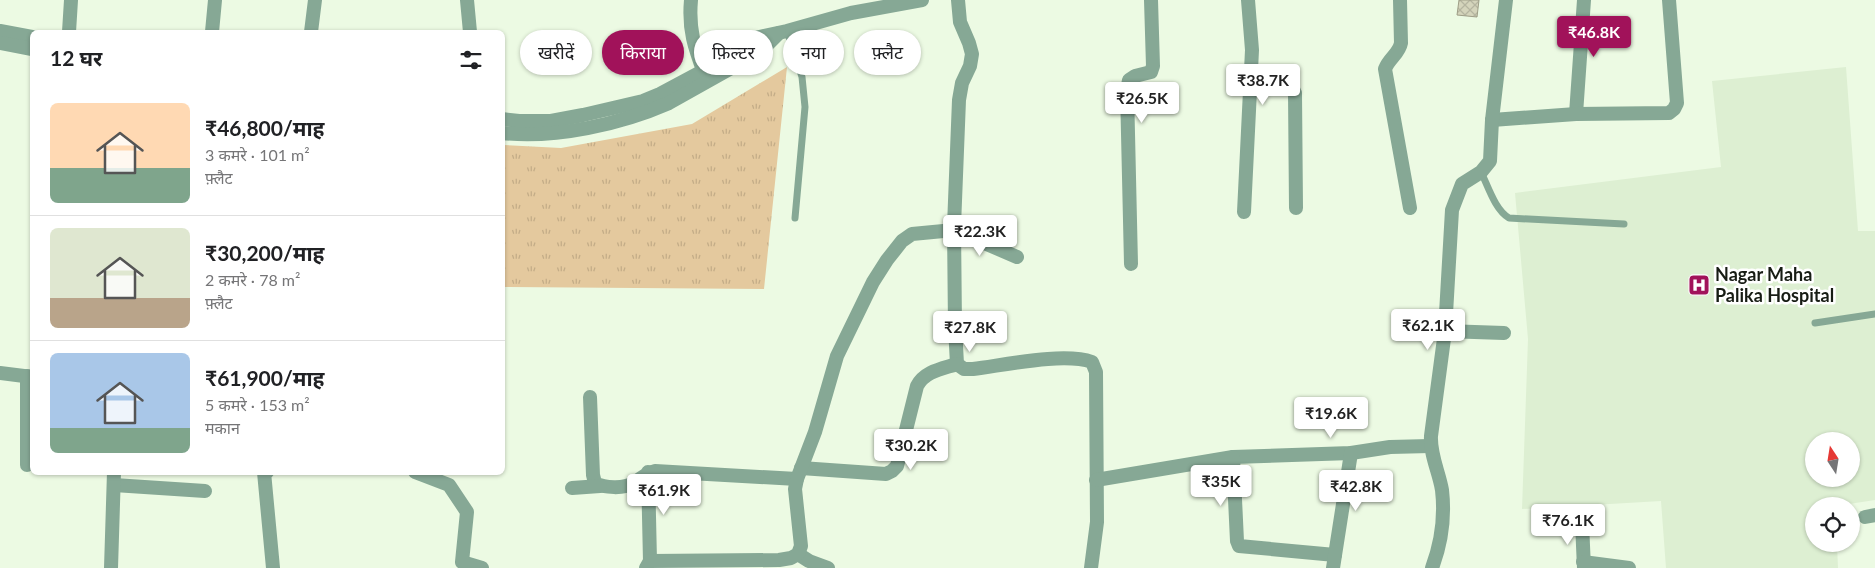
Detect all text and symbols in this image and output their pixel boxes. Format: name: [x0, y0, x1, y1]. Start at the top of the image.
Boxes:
pin: ₹46.8K: [1553, 15, 1635, 58]
text: ₹46.8K: [1568, 22, 1620, 41]
chip: खरीदें: [520, 30, 592, 75]
chip: किराया: [602, 30, 684, 75]
chip: फ़िल्टर: [694, 30, 773, 75]
chip: नया: [783, 30, 844, 75]
chip: फ़्लैट: [854, 30, 921, 75]
text: 12 घर: [50, 45, 102, 70]
icon: filters: [457, 46, 485, 74]
pin: ₹38.7K: [1222, 64, 1304, 106]
text: ₹38.7K: [1237, 70, 1289, 89]
pin: ₹26.5K: [1101, 82, 1183, 124]
text: ₹26.5K: [1116, 88, 1168, 107]
text: ₹46,800/माह: [205, 115, 325, 140]
icon: home: [90, 123, 150, 183]
text: 3 कमरे · 101 m²: [205, 145, 310, 164]
text: फ़्लैट: [205, 168, 233, 187]
pin: ₹22.3K: [939, 214, 1021, 257]
text: ₹22.3K: [954, 221, 1006, 240]
text: ₹30,200/माह: [205, 240, 325, 265]
icon: home: [90, 248, 150, 308]
place label: Nagar Maha Palika Hospital: [1715, 263, 1834, 306]
text: 2 कमरे · 78 m²: [205, 270, 300, 289]
hospital icon: Nagar Maha Palika Hospital: [1687, 273, 1711, 297]
text: फ़्लैट: [205, 293, 233, 312]
pin: ₹62.1K: [1387, 308, 1469, 351]
pin: ₹27.8K: [929, 310, 1011, 353]
text: ₹62.1K: [1402, 315, 1454, 334]
text: ₹27.8K: [944, 317, 996, 336]
text: ₹61,900/माह: [205, 365, 325, 390]
icon: home: [90, 373, 150, 433]
text: 5 कमरे · 153 m²: [205, 395, 310, 414]
pin: ₹19.6K: [1290, 396, 1372, 439]
text: ₹19.6K: [1305, 403, 1357, 422]
text: मकान: [205, 418, 240, 437]
pin: ₹30.2K: [870, 428, 952, 471]
north arrow: [1805, 432, 1860, 488]
map controls: [1805, 432, 1860, 552]
text: ₹30.2K: [885, 435, 937, 454]
pin: ₹35K: [1191, 464, 1251, 507]
pin: ₹42.8K: [1315, 470, 1397, 512]
text: ₹35K: [1202, 471, 1240, 490]
pin: ₹61.9K: [623, 474, 705, 516]
text: ₹42.8K: [1330, 476, 1382, 495]
text: ₹61.9K: [638, 480, 690, 499]
button: locate: [1805, 497, 1860, 552]
pin: ₹76.1K: [1527, 504, 1609, 546]
text: ₹76.1K: [1542, 510, 1594, 529]

